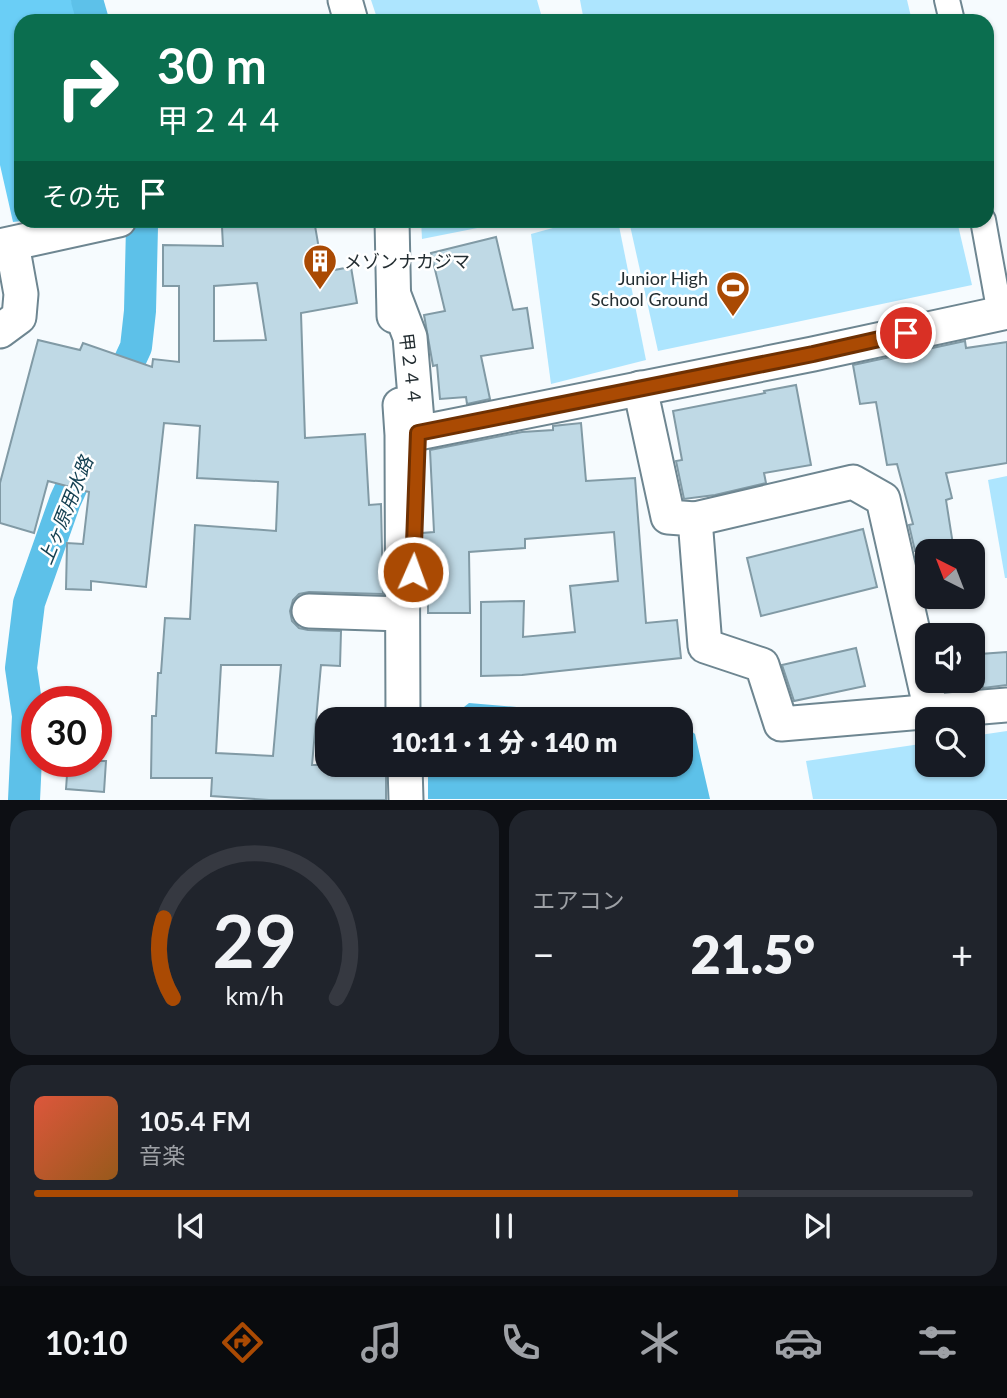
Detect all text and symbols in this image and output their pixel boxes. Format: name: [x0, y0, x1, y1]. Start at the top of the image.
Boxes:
text: 30 m: [157, 36, 267, 94]
icon: right: [42, 42, 133, 133]
text: 甲２４４: [157, 100, 285, 139]
icon: arrive: [134, 175, 172, 213]
text: その先: [42, 180, 120, 212]
building icon: メゾンナカジマ: [301, 242, 339, 291]
place label: メゾンナカジマ: [344, 250, 470, 272]
place label: Junior High School Ground: [591, 267, 708, 310]
sports icon: Junior High School Ground: [714, 269, 752, 318]
pin: [876, 303, 936, 363]
icon: arrive: [887, 314, 925, 352]
street label: 甲２４４: [396, 332, 426, 406]
water label: 上ヶ原用水路: [33, 451, 98, 567]
position arrow: [376, 535, 450, 609]
north arrow: [915, 539, 985, 609]
map controls: [915, 539, 985, 777]
button: sound: [915, 623, 985, 693]
speed limit sign: 30: [21, 686, 112, 777]
button: search: [915, 707, 985, 777]
text: 10:11 · 1 分 · 140 m: [391, 726, 617, 758]
text: エアコン: [533, 886, 625, 914]
text: 29: [212, 897, 296, 985]
text: 21.5°: [690, 923, 815, 985]
text: −: [533, 931, 555, 977]
text: +: [951, 931, 973, 977]
text: km/h: [225, 980, 284, 1010]
text: 105.4 FM: [139, 1105, 251, 1137]
text: 音楽: [139, 1141, 185, 1169]
icon: previous: [172, 1207, 210, 1245]
icon: pause: [485, 1207, 523, 1245]
icon: next: [798, 1207, 836, 1245]
icon: directions: [218, 1318, 267, 1367]
icon: music: [357, 1318, 406, 1367]
icon: phone: [496, 1318, 545, 1367]
icon: climate: [635, 1318, 684, 1367]
icon: car: [774, 1318, 823, 1367]
icon: filters: [913, 1318, 962, 1367]
text: 10:10: [45, 1323, 128, 1362]

